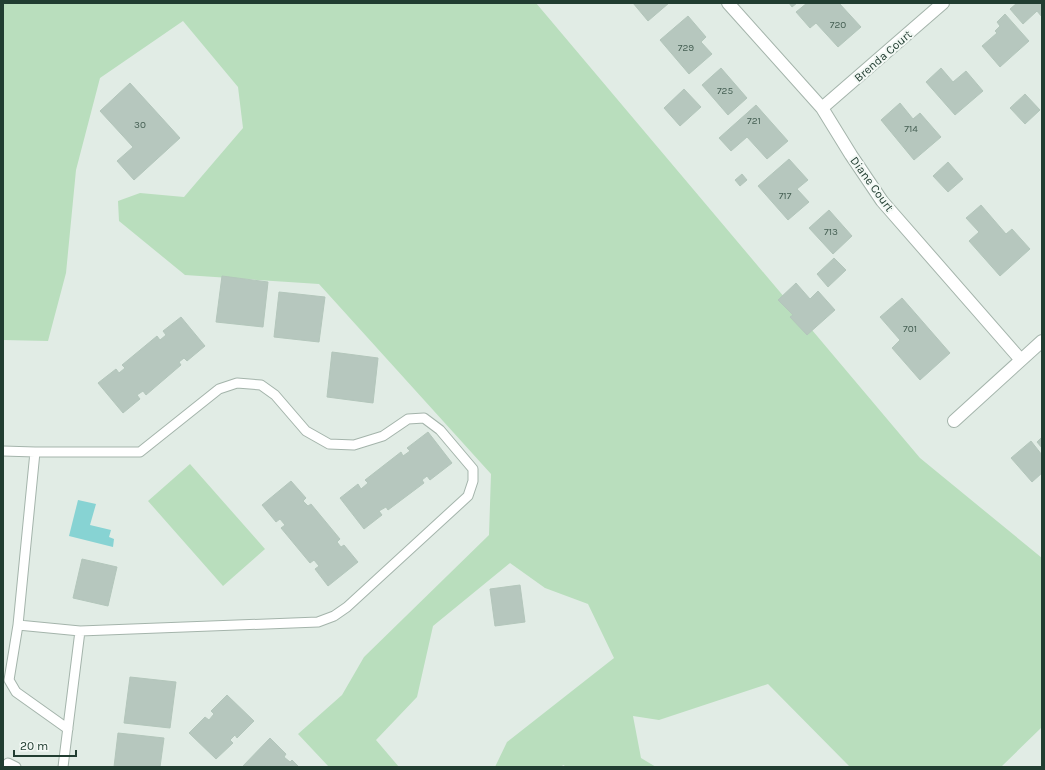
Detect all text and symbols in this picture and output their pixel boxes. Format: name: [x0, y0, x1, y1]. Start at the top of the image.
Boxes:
house number: 720: [830, 19, 846, 31]
street label: Brenda Court: [851, 27, 915, 85]
house number: 729: [678, 42, 694, 54]
house number: 725: [717, 85, 733, 97]
house number: 721: [747, 115, 761, 127]
house number: 30: [134, 119, 146, 131]
house number: 714: [904, 123, 918, 135]
street label: Diane Court: [847, 154, 897, 215]
house number: 717: [779, 190, 792, 202]
house number: 713: [824, 226, 838, 238]
house number: 701: [903, 323, 917, 335]
scale bar: [14, 732, 76, 758]
text: 20 m: [20, 739, 48, 753]

